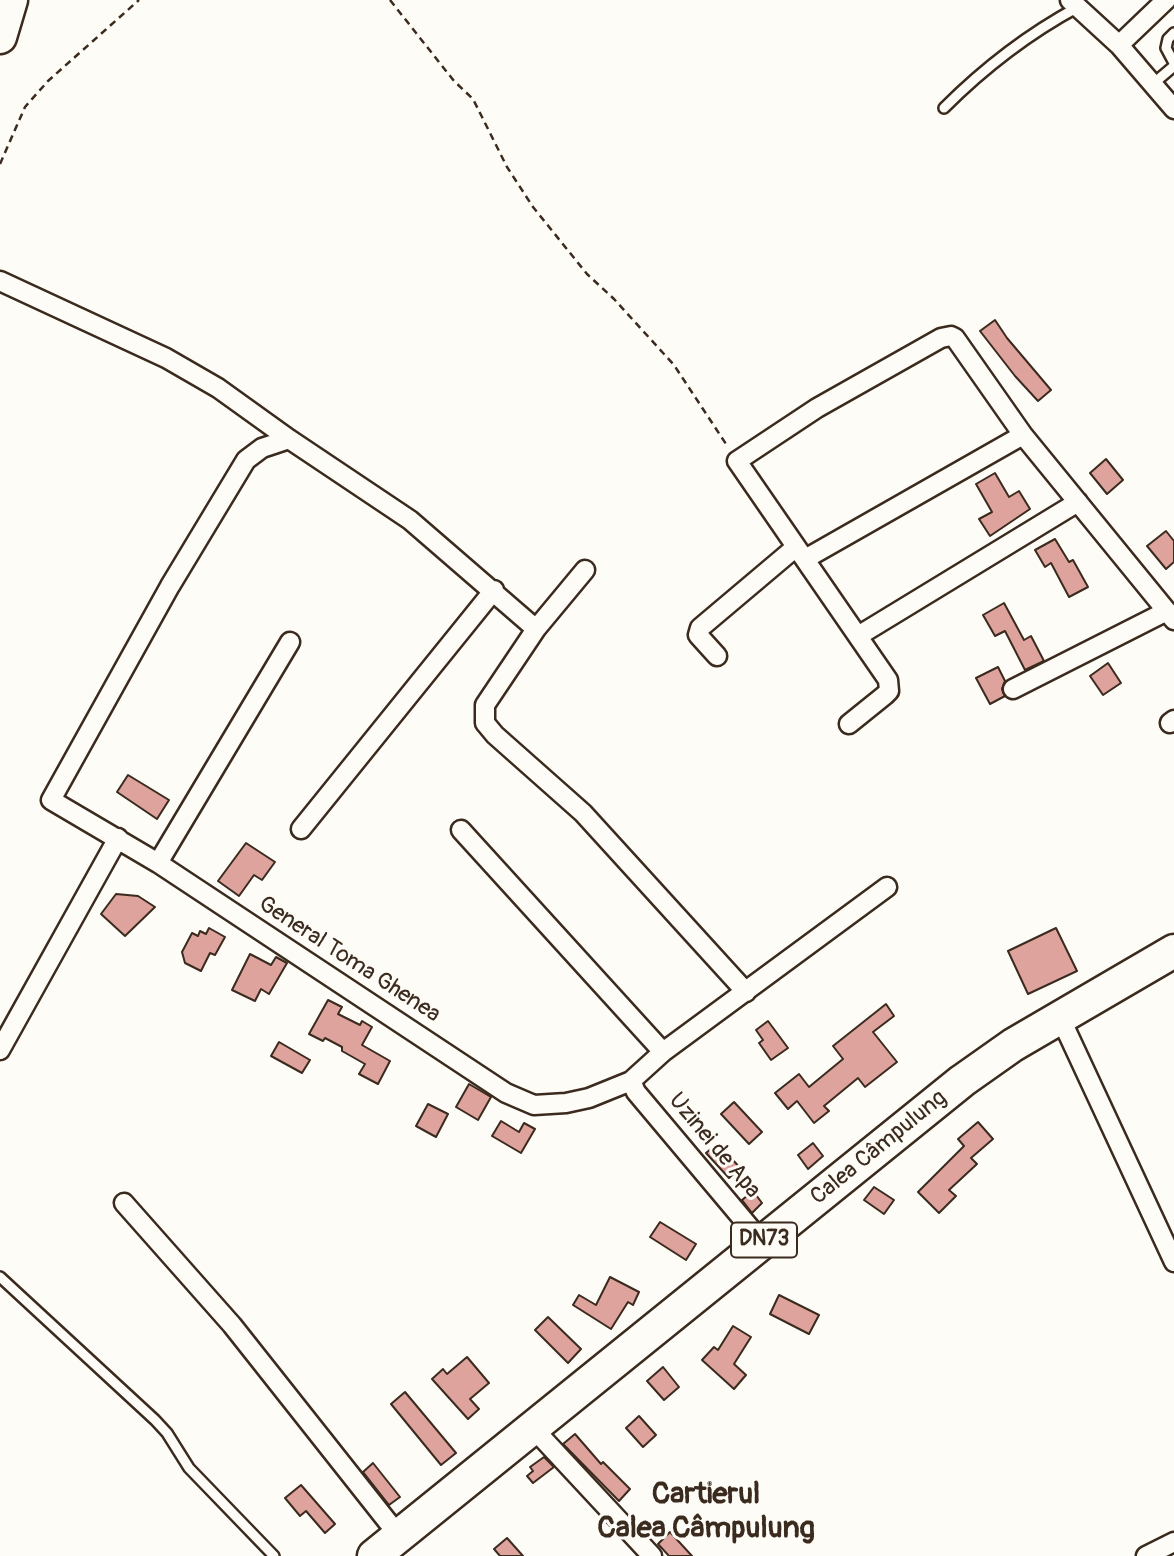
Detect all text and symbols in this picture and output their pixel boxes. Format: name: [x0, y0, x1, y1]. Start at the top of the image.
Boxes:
street label: General Toma Ghenea: [253, 891, 445, 1029]
street label: Calea Câmpulung: [806, 1085, 952, 1211]
street label: Uzinei de Apa: [662, 1088, 766, 1204]
road number: DN73: [731, 1222, 797, 1258]
district label: Cartierul Calea Câmpulung: [597, 1477, 815, 1548]

